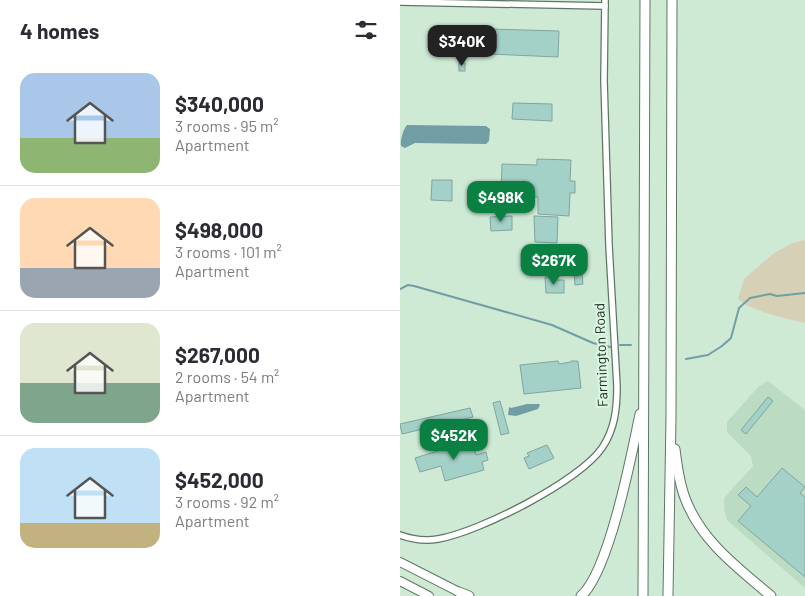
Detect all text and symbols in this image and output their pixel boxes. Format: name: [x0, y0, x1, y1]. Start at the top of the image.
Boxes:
icon: filters: [352, 16, 380, 44]
text: 4 homes: [20, 18, 99, 43]
pin: $340K: [427, 24, 497, 67]
text: $340K: [439, 31, 485, 50]
text: $340,000: [175, 91, 264, 116]
icon: home: [60, 93, 120, 153]
text: 3 rooms · 95 m²: [175, 116, 279, 135]
text: Apartment: [175, 135, 250, 154]
pin: $498K: [466, 180, 536, 223]
text: $498K: [478, 187, 524, 206]
text: $498,000: [175, 217, 263, 242]
icon: home: [60, 218, 120, 278]
text: 3 rooms · 101 m²: [175, 242, 282, 261]
pin: $267K: [519, 244, 589, 286]
text: $267K: [532, 250, 576, 269]
text: Apartment: [175, 261, 250, 280]
street label: Farmington Road: [590, 303, 611, 407]
text: $267,000: [175, 342, 260, 367]
icon: home: [60, 343, 120, 403]
text: 2 rooms · 54 m²: [175, 367, 279, 386]
text: Apartment: [175, 386, 250, 405]
pin: $452K: [419, 418, 489, 461]
text: $452K: [431, 425, 477, 444]
text: $452,000: [175, 467, 264, 492]
icon: home: [60, 468, 120, 528]
text: 3 rooms · 92 m²: [175, 492, 279, 511]
text: Apartment: [175, 511, 250, 530]

